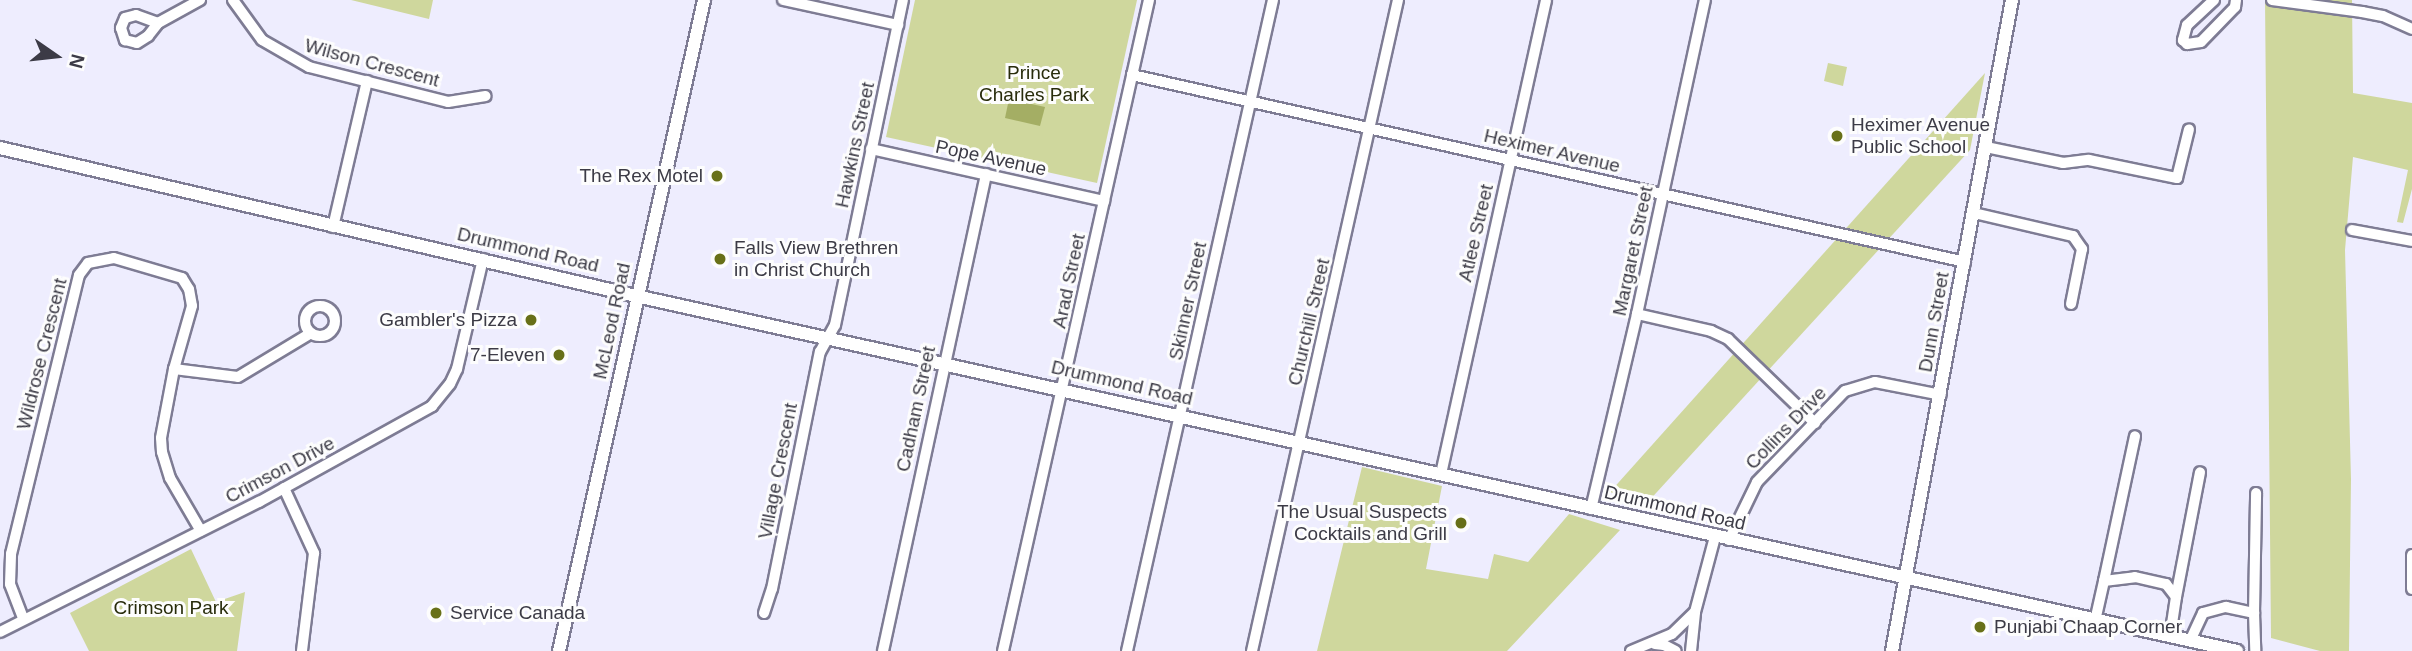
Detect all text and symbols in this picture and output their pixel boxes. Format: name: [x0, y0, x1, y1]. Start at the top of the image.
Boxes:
north arrow: [21, 21, 91, 91]
street label: Wilson Crescent: [302, 34, 442, 92]
text: N: [65, 52, 89, 70]
park label: Prince Charles Park: [979, 62, 1089, 106]
street label: Hawkins Street: [831, 80, 879, 210]
place label: Heximer Avenue Public School: [1851, 114, 1991, 158]
street label: Heximer Avenue: [1481, 124, 1623, 178]
marker: Heximer Avenue Public School: [1829, 128, 1845, 144]
street label: Pope Avenue: [933, 135, 1049, 181]
place label: The Rex Motel: [579, 165, 703, 187]
marker: The Rex Motel: [709, 168, 725, 184]
street label: Atlee Street: [1454, 182, 1498, 284]
street label: Margaret Street: [1608, 184, 1658, 318]
street label: Drummond Road: [455, 223, 601, 277]
street label: Arad Street: [1048, 232, 1090, 330]
place label: Falls View Brethren in Christ Church: [734, 237, 898, 281]
street label: Skinner Street: [1164, 240, 1212, 362]
marker: Falls View Brethren in Christ Church: [712, 251, 728, 267]
street label: Churchill Street: [1283, 256, 1335, 388]
street label: McLeod Road: [589, 261, 635, 381]
street label: Dunn Street: [1914, 270, 1954, 374]
street label: Wildrose Crescent: [12, 276, 72, 432]
place label: Gambler's Pizza: [379, 309, 517, 331]
marker: Gambler's Pizza: [523, 312, 539, 328]
place label: 7-Eleven: [470, 344, 545, 366]
street label: Cadham Street: [892, 344, 940, 474]
marker: 7-Eleven: [551, 347, 567, 363]
street label: Drummond Road: [1049, 356, 1195, 410]
street label: Collins Drive: [1741, 382, 1831, 474]
street label: Village Crescent: [754, 401, 802, 541]
street label: Crimson Drive: [222, 432, 338, 508]
street label: Drummond Road: [1602, 481, 1748, 535]
place label: The Usual Suspects Cocktails and Grill: [1277, 501, 1447, 545]
marker: The Usual Suspects Cocktails and Grill: [1453, 515, 1469, 531]
park label: Crimson Park: [113, 597, 229, 619]
place label: Service Canada: [450, 602, 585, 624]
marker: Service Canada: [428, 605, 444, 621]
place label: Punjabi Chaap Corner: [1994, 616, 2182, 638]
marker: Punjabi Chaap Corner: [1972, 619, 1988, 635]

